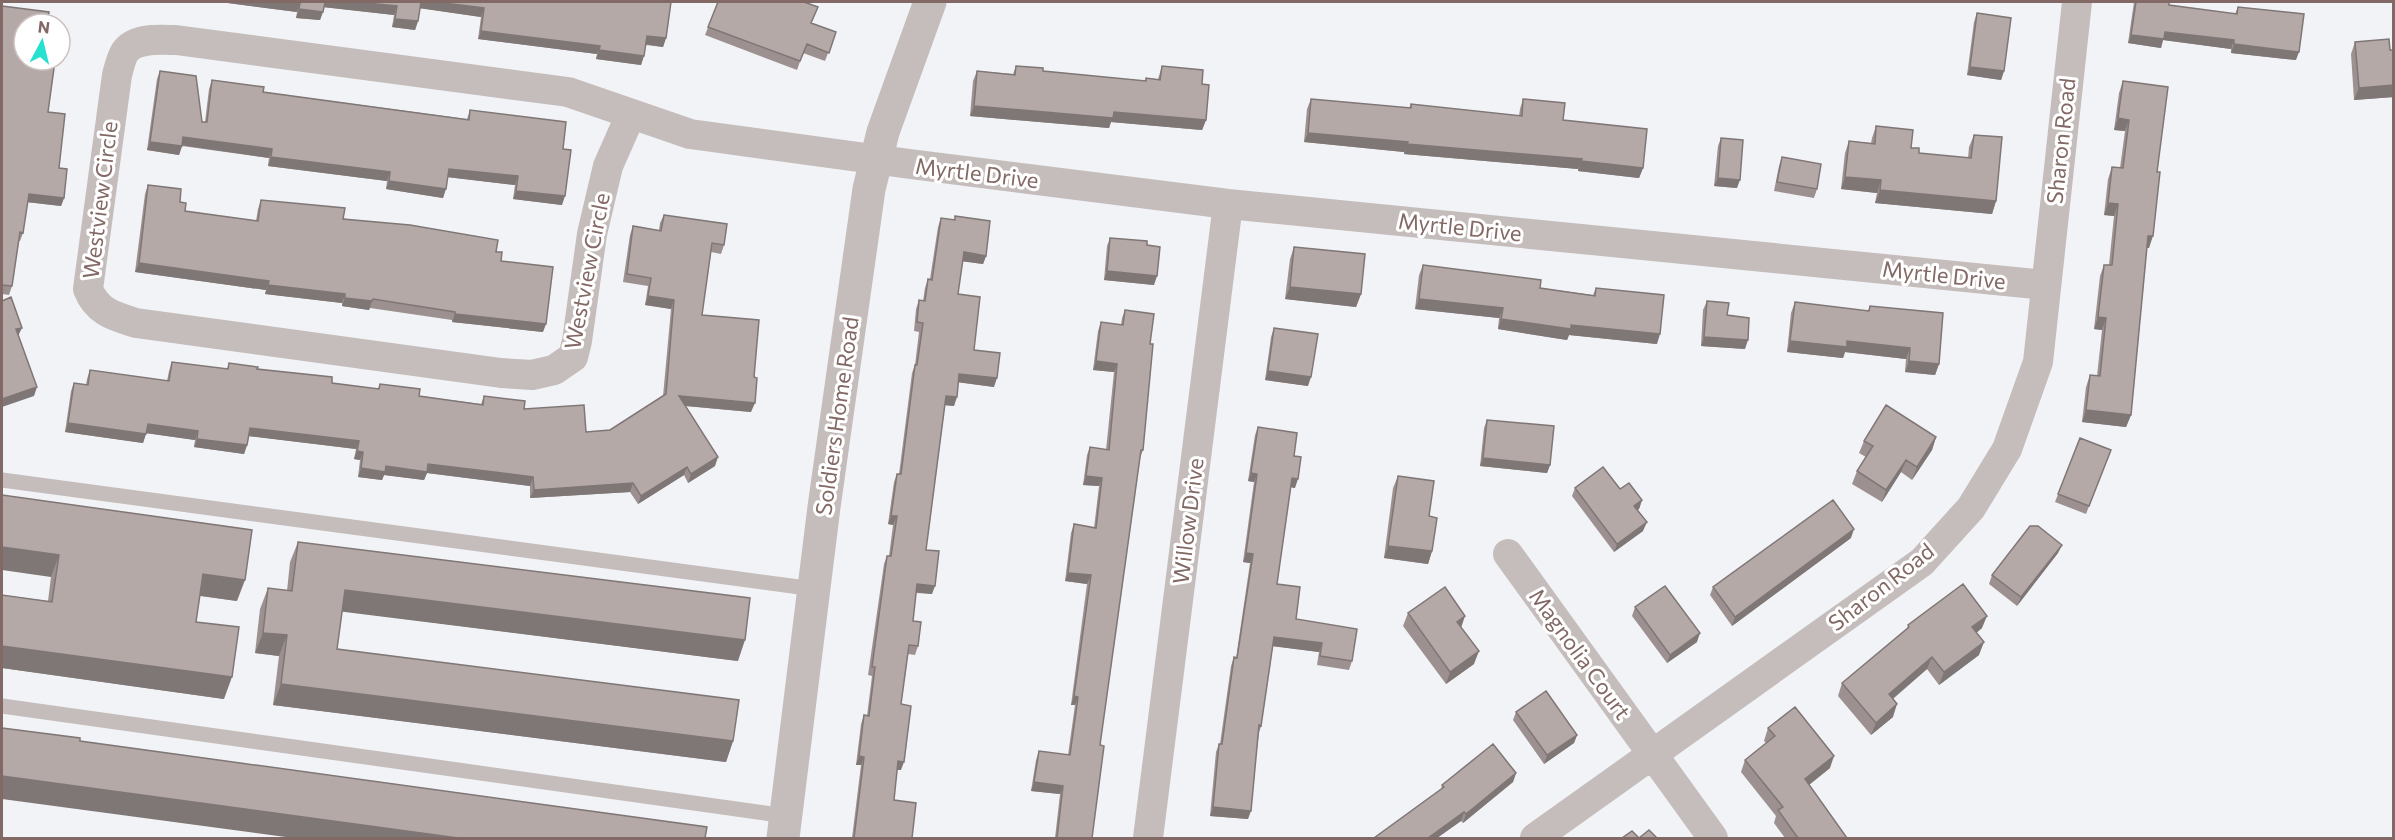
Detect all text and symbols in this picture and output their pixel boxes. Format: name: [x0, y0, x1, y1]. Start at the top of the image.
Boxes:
north arrow: [12, 12, 72, 72]
text: N: [37, 16, 51, 37]
street label: Sharon Road: [2040, 77, 2081, 205]
street label: Westview Circle: [76, 119, 123, 280]
street label: Myrtle Drive: [914, 152, 1040, 193]
street label: Westview Circle: [558, 190, 615, 351]
street label: Myrtle Drive: [1397, 207, 1523, 246]
street label: Myrtle Drive: [1881, 255, 2007, 294]
street label: Soldiers Home Road: [809, 315, 864, 517]
street label: Willow Drive: [1166, 456, 1209, 586]
street label: Sharon Road: [1822, 537, 1939, 636]
street label: Magnolia Court: [1524, 583, 1637, 724]

